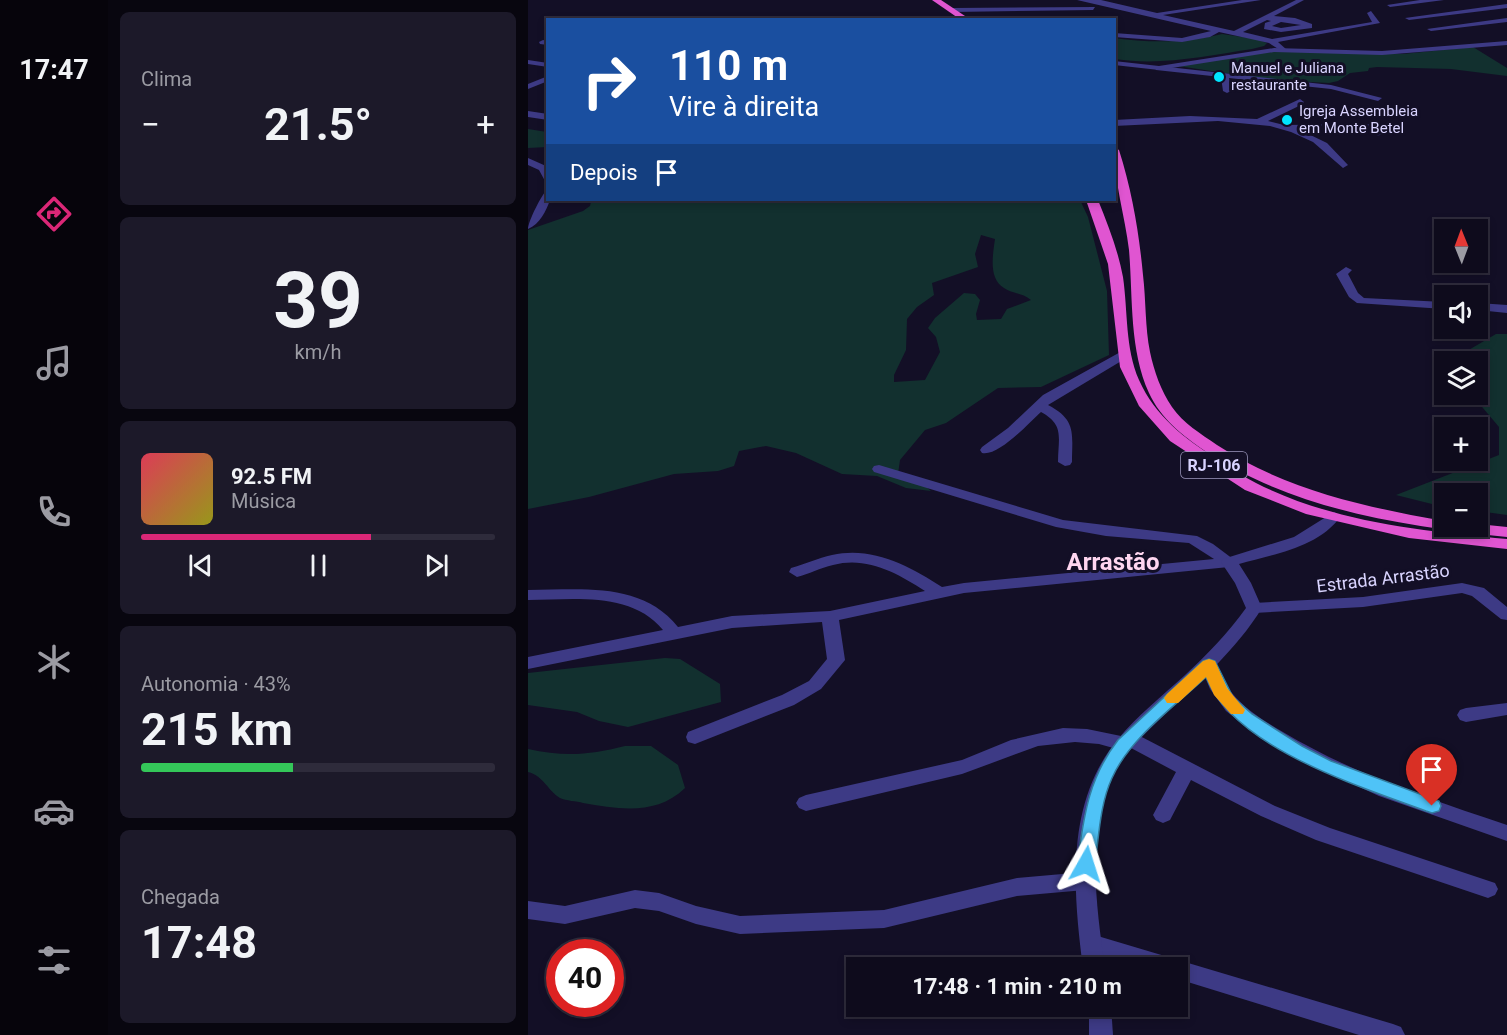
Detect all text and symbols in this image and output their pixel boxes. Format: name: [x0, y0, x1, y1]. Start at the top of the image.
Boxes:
text: 110 m: [669, 41, 788, 90]
icon: right: [570, 42, 648, 120]
text: 17:47: [19, 54, 89, 86]
place label: Manuel e Juliana restaurante: [1231, 59, 1344, 94]
text: Clima: [141, 67, 192, 91]
marker: Manuel e Juliana restaurante: [1212, 70, 1226, 84]
text: Vire à direita: [669, 91, 819, 123]
text: 21.5°: [264, 98, 372, 151]
place label: Igreja Assembleia em Monte Betel: [1299, 102, 1418, 137]
text: −: [141, 105, 160, 144]
text: +: [476, 105, 495, 144]
marker: Igreja Assembleia em Monte Betel: [1280, 113, 1294, 127]
icon: arrive: [650, 156, 683, 189]
text: Depois: [570, 160, 638, 185]
icon: directions: [33, 193, 75, 235]
north arrow: [1434, 219, 1488, 273]
map controls: [1434, 219, 1488, 537]
text: 39: [273, 255, 363, 346]
button: sound: [1434, 285, 1488, 339]
text: km/h: [295, 340, 341, 364]
icon: music: [33, 342, 75, 384]
button: layers: [1434, 351, 1488, 405]
button: +: [1434, 417, 1488, 471]
road number: RJ-106: [1181, 452, 1247, 478]
text: 92.5 FM: [231, 464, 312, 489]
button: −: [1434, 483, 1488, 537]
text: Música: [231, 489, 296, 513]
icon: phone: [33, 491, 75, 533]
district label: Arrastão: [1067, 548, 1160, 576]
icon: previous: [184, 549, 217, 582]
icon: pause: [302, 549, 335, 582]
icon: next: [420, 549, 453, 582]
street label: Estrada Arrastão: [1315, 559, 1451, 597]
icon: climate: [33, 641, 75, 683]
text: Autonomia · 43%: [141, 672, 291, 696]
text: 215 km: [141, 703, 293, 756]
pin: [1406, 744, 1457, 806]
icon: arrive: [1415, 753, 1448, 786]
icon: car: [33, 790, 75, 832]
position arrow: [1054, 832, 1118, 896]
text: Chegada: [141, 885, 220, 909]
text: 17:48: [141, 916, 257, 969]
icon: filters: [33, 939, 75, 981]
speed limit sign: 40: [546, 939, 624, 1017]
text: 17:48 · 1 min · 210 m: [912, 974, 1122, 999]

